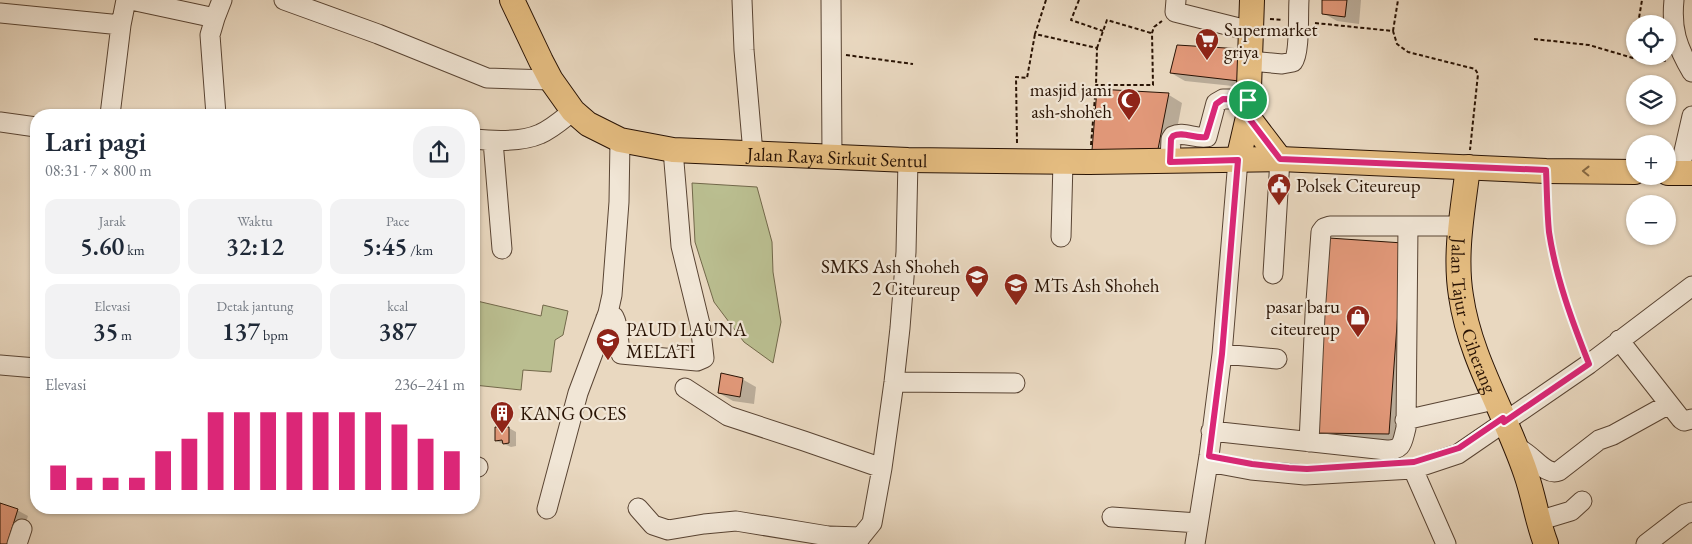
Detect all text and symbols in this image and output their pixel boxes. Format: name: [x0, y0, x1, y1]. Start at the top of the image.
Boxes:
map controls: [1626, 15, 1676, 245]
button: locate: [1626, 15, 1676, 65]
place label: Supermarket griya: [1224, 17, 1317, 64]
supermarket icon: Supermarket griya: [1194, 27, 1220, 61]
button: layers: [1626, 75, 1676, 125]
place label: masjid jami ash-shoheh: [1030, 77, 1112, 124]
pin: [1227, 79, 1269, 121]
icon: arrive: [1234, 86, 1262, 114]
mosque icon: masjid jami ash-shoheh: [1116, 87, 1142, 121]
text: Lari pagi: [45, 123, 146, 159]
button: share: [413, 126, 465, 178]
button: +: [1626, 135, 1676, 185]
street label: Jalan Raya Sirkuit Sentul: [745, 141, 928, 173]
text: 08:31 · 7 × 800 m: [45, 160, 152, 181]
one-way arrow: [1582, 166, 1590, 177]
public building icon: Polsek Citeureup: [1266, 172, 1292, 206]
place label: Polsek Citeureup: [1296, 173, 1421, 198]
button: −: [1626, 195, 1676, 245]
text: Jarak: [99, 212, 126, 230]
text: Waktu: [237, 212, 273, 230]
text: Pace: [386, 212, 409, 230]
text: 5.60: [80, 230, 124, 262]
text: 32:12: [226, 230, 284, 262]
text: 5:45: [362, 230, 407, 262]
street label: Jalan Tajur - Ciherang: [1446, 235, 1504, 398]
text: km: [124, 241, 145, 259]
text: /km: [407, 241, 433, 259]
place label: SMKS Ash Shoheh 2 Citeureup: [821, 254, 960, 301]
school or university icon: SMKS Ash Shoheh 2 Citeureup: [964, 264, 990, 298]
school or university icon: MTs Ash Shoheh: [1003, 272, 1029, 306]
place label: MTs Ash Shoheh: [1034, 273, 1160, 298]
place label: pasar baru citeureup: [1266, 294, 1340, 341]
text: Elevasi: [94, 297, 130, 315]
text: Detak jantung: [217, 297, 293, 315]
text: kcal: [387, 297, 408, 315]
shop icon: pasar baru citeureup: [1345, 304, 1371, 338]
text: 35: [93, 315, 118, 347]
text: 137: [222, 315, 260, 347]
text: 387: [378, 315, 417, 347]
place label: PAUD LAUNA MELATI: [626, 317, 747, 364]
text: m: [118, 326, 132, 344]
text: bpm: [260, 326, 288, 344]
school or university icon: PAUD LAUNA MELATI: [595, 327, 621, 361]
text: Elevasi: [45, 374, 86, 395]
text: 236–241 m: [394, 374, 465, 395]
building icon: KANG OCES: [489, 400, 515, 434]
place label: KANG OCES: [520, 401, 626, 426]

